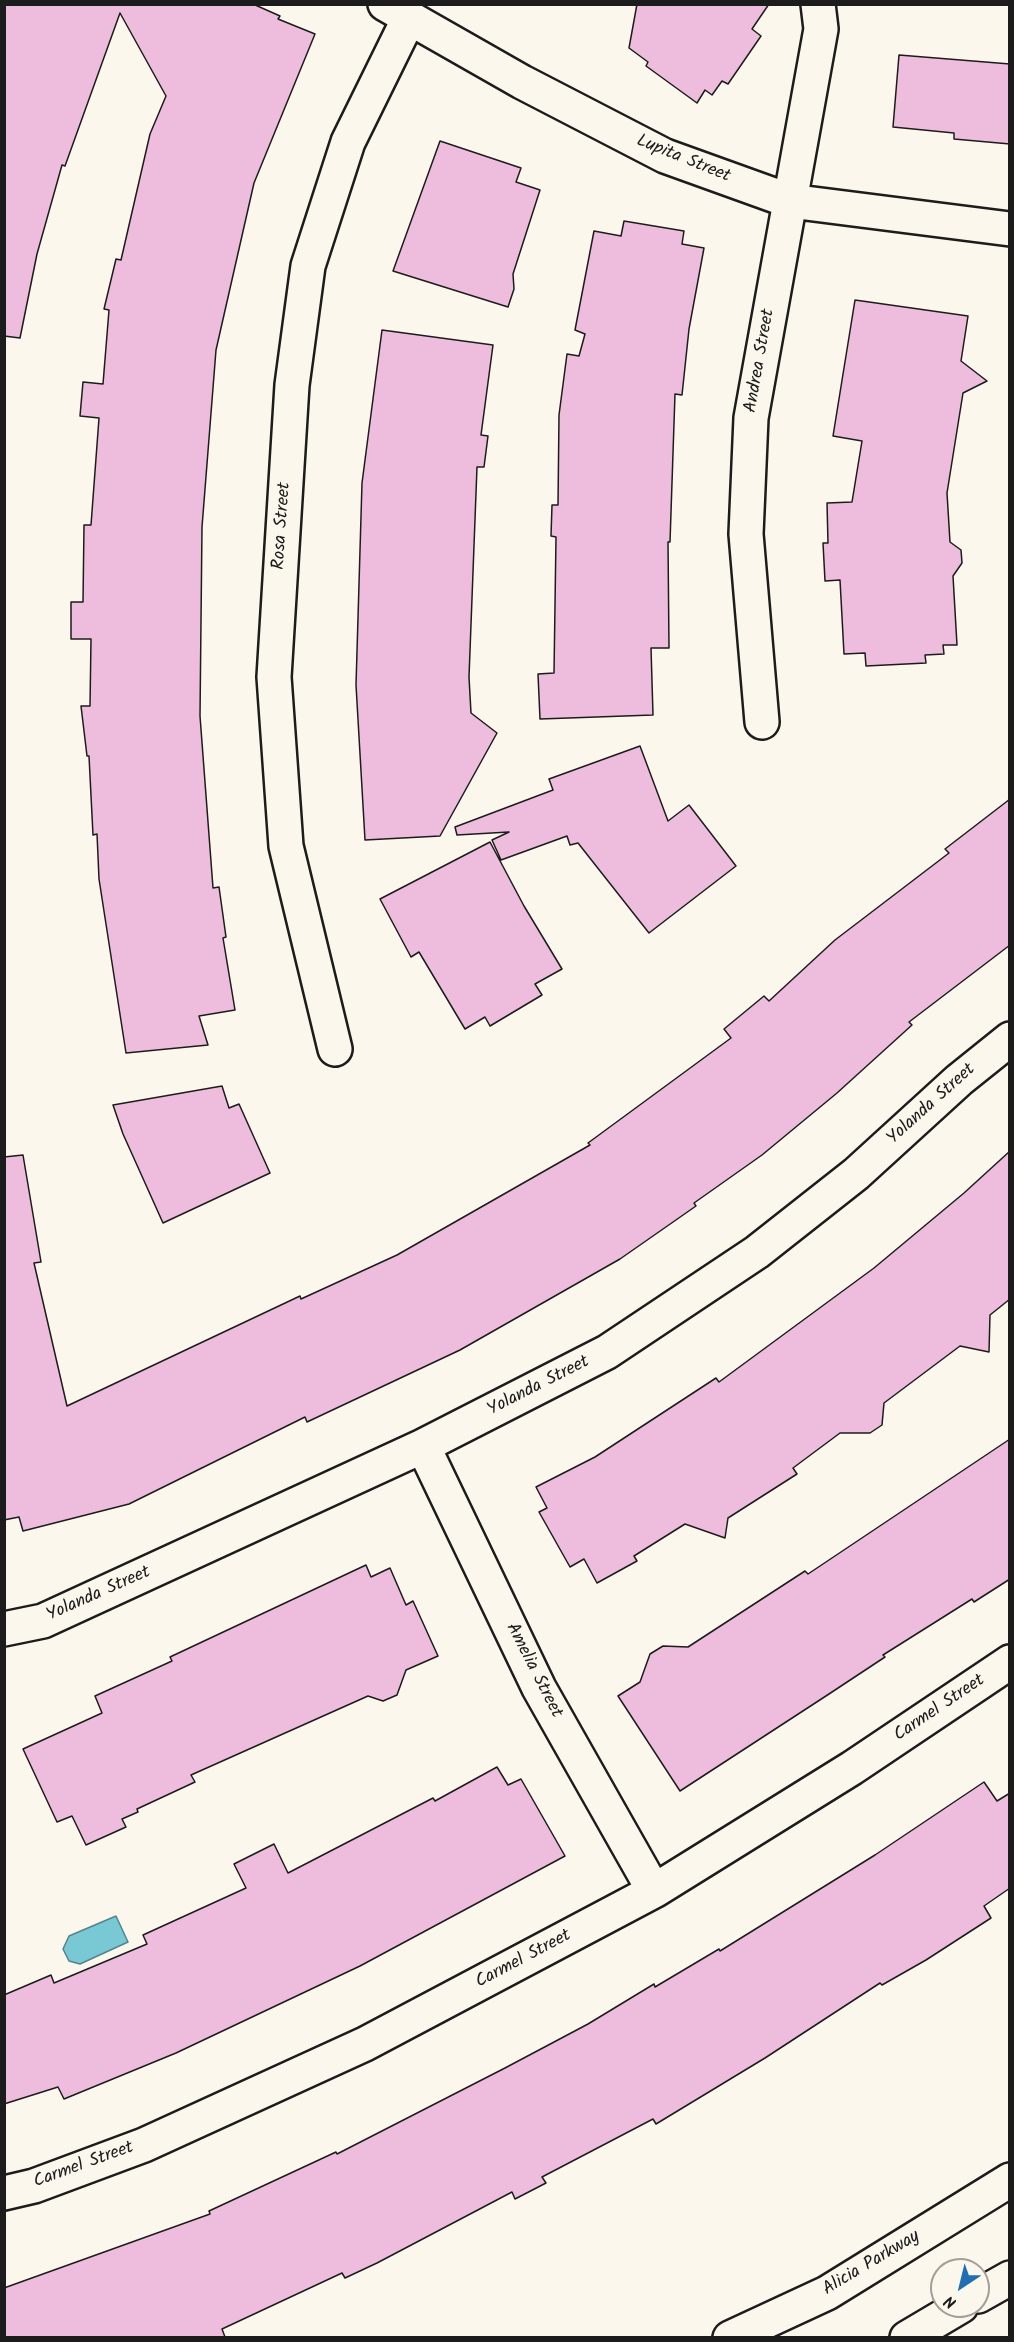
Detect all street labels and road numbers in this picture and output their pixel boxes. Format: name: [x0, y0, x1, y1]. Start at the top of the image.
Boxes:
street label: Lupita Street: [633, 131, 733, 189]
street label: Andrea Street: [741, 307, 781, 415]
street label: Rosa Street: [269, 482, 297, 570]
street label: Yolanda Street: [883, 1060, 981, 1150]
street label: Yolanda Street: [485, 1352, 593, 1422]
street label: Yolanda Street: [44, 1563, 154, 1627]
street label: Amelia Street: [500, 1620, 566, 1722]
street label: Carmel Street: [890, 1671, 990, 1747]
street label: Carmel Street: [473, 1926, 575, 1994]
street label: Carmel Street: [31, 2138, 137, 2194]
street label: Alicia Parkway: [820, 2227, 924, 2301]

